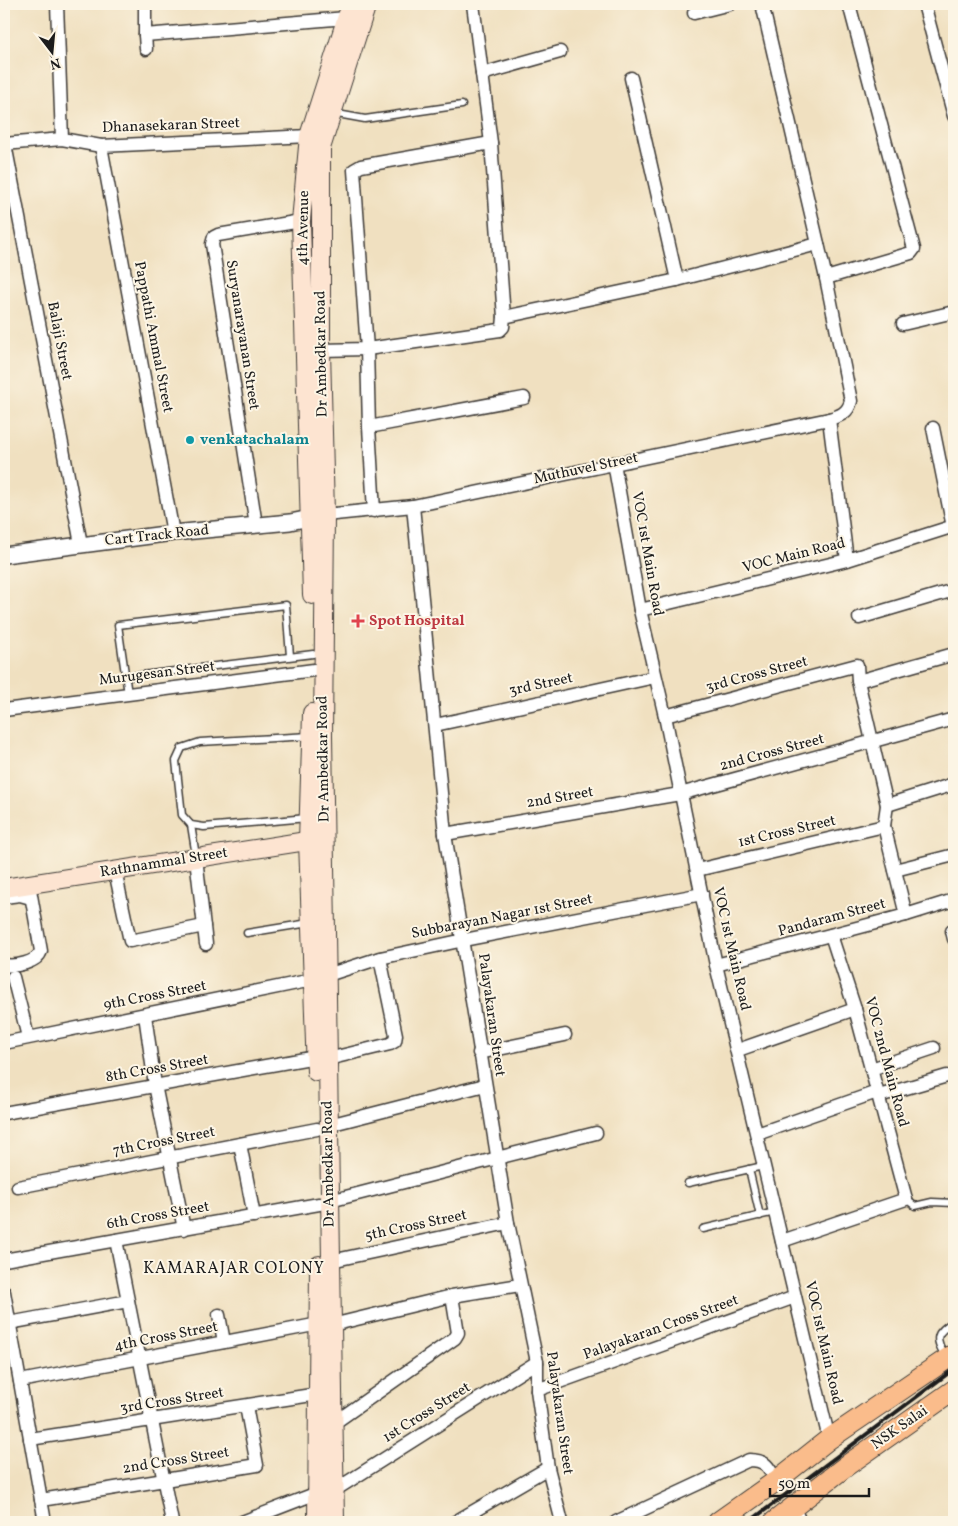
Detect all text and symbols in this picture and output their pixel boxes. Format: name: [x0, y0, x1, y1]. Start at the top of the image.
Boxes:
north arrow: [28, 28, 78, 78]
text: N: [48, 53, 63, 74]
street label: Dhanasekaran Street: [102, 113, 240, 139]
street label: 4th Avenue: [293, 190, 315, 266]
street label: Suryanarayanan Street: [220, 258, 264, 412]
street label: Pappathi Ammal Street: [128, 260, 178, 414]
street label: Dr Ambedkar Road: [310, 290, 334, 418]
street label: Balaji Street: [41, 300, 77, 382]
place label: venkatachalam: [200, 430, 310, 451]
marker: venkatachalam: [184, 434, 196, 446]
street label: Muthuvel Street: [532, 448, 640, 490]
street label: VOC 1st Main Road: [626, 490, 668, 618]
street label: Cart Track Road: [104, 520, 210, 552]
street label: VOC Main Road: [740, 533, 848, 579]
place label: Spot Hospital: [369, 611, 465, 632]
marker: Spot Hospital: [351, 614, 365, 628]
street label: 3rd Cross Street: [704, 651, 810, 699]
street label: Murugesan Street: [98, 656, 216, 692]
street label: 3rd Street: [507, 668, 575, 702]
street label: Dr Ambedkar Road: [312, 695, 336, 823]
street label: 2nd Cross Street: [717, 729, 827, 777]
street label: 2nd Street: [525, 782, 595, 814]
street label: 1st Cross Street: [736, 811, 838, 853]
street label: Rathnammal Street: [99, 843, 229, 883]
street label: VOC 1st Main Road: [707, 885, 755, 1013]
street label: Subbarayan Nagar 1st Street: [410, 889, 594, 945]
street label: Pandaram Street: [776, 894, 888, 942]
street label: Palayakaran Street: [472, 952, 510, 1078]
street label: 9th Cross Street: [102, 976, 208, 1016]
street label: VOC 2nd Main Road: [859, 995, 913, 1129]
street label: 8th Cross Street: [104, 1050, 210, 1088]
street label: Dr Ambedkar Road: [317, 1100, 341, 1228]
street label: 7th Cross Street: [111, 1122, 217, 1162]
street label: 6th Cross Street: [105, 1197, 211, 1235]
street label: 5th Cross Street: [363, 1205, 469, 1247]
district label: KAMARAJAR COLONY: [143, 1258, 325, 1280]
street label: VOC 1st Main Road: [799, 1279, 847, 1407]
street label: Palayakaran Cross Street: [580, 1290, 742, 1366]
street label: 4th Cross Street: [112, 1317, 220, 1357]
street label: Palayakaran Street: [540, 1350, 578, 1476]
street label: 1st Cross Street: [379, 1378, 475, 1448]
street label: 3rd Cross Street: [119, 1382, 225, 1420]
street label: NSK Salai: [867, 1401, 933, 1455]
street label: 2nd Cross Street: [121, 1442, 231, 1480]
scale bar: [770, 1466, 869, 1498]
text: 50 m: [778, 1474, 810, 1495]

